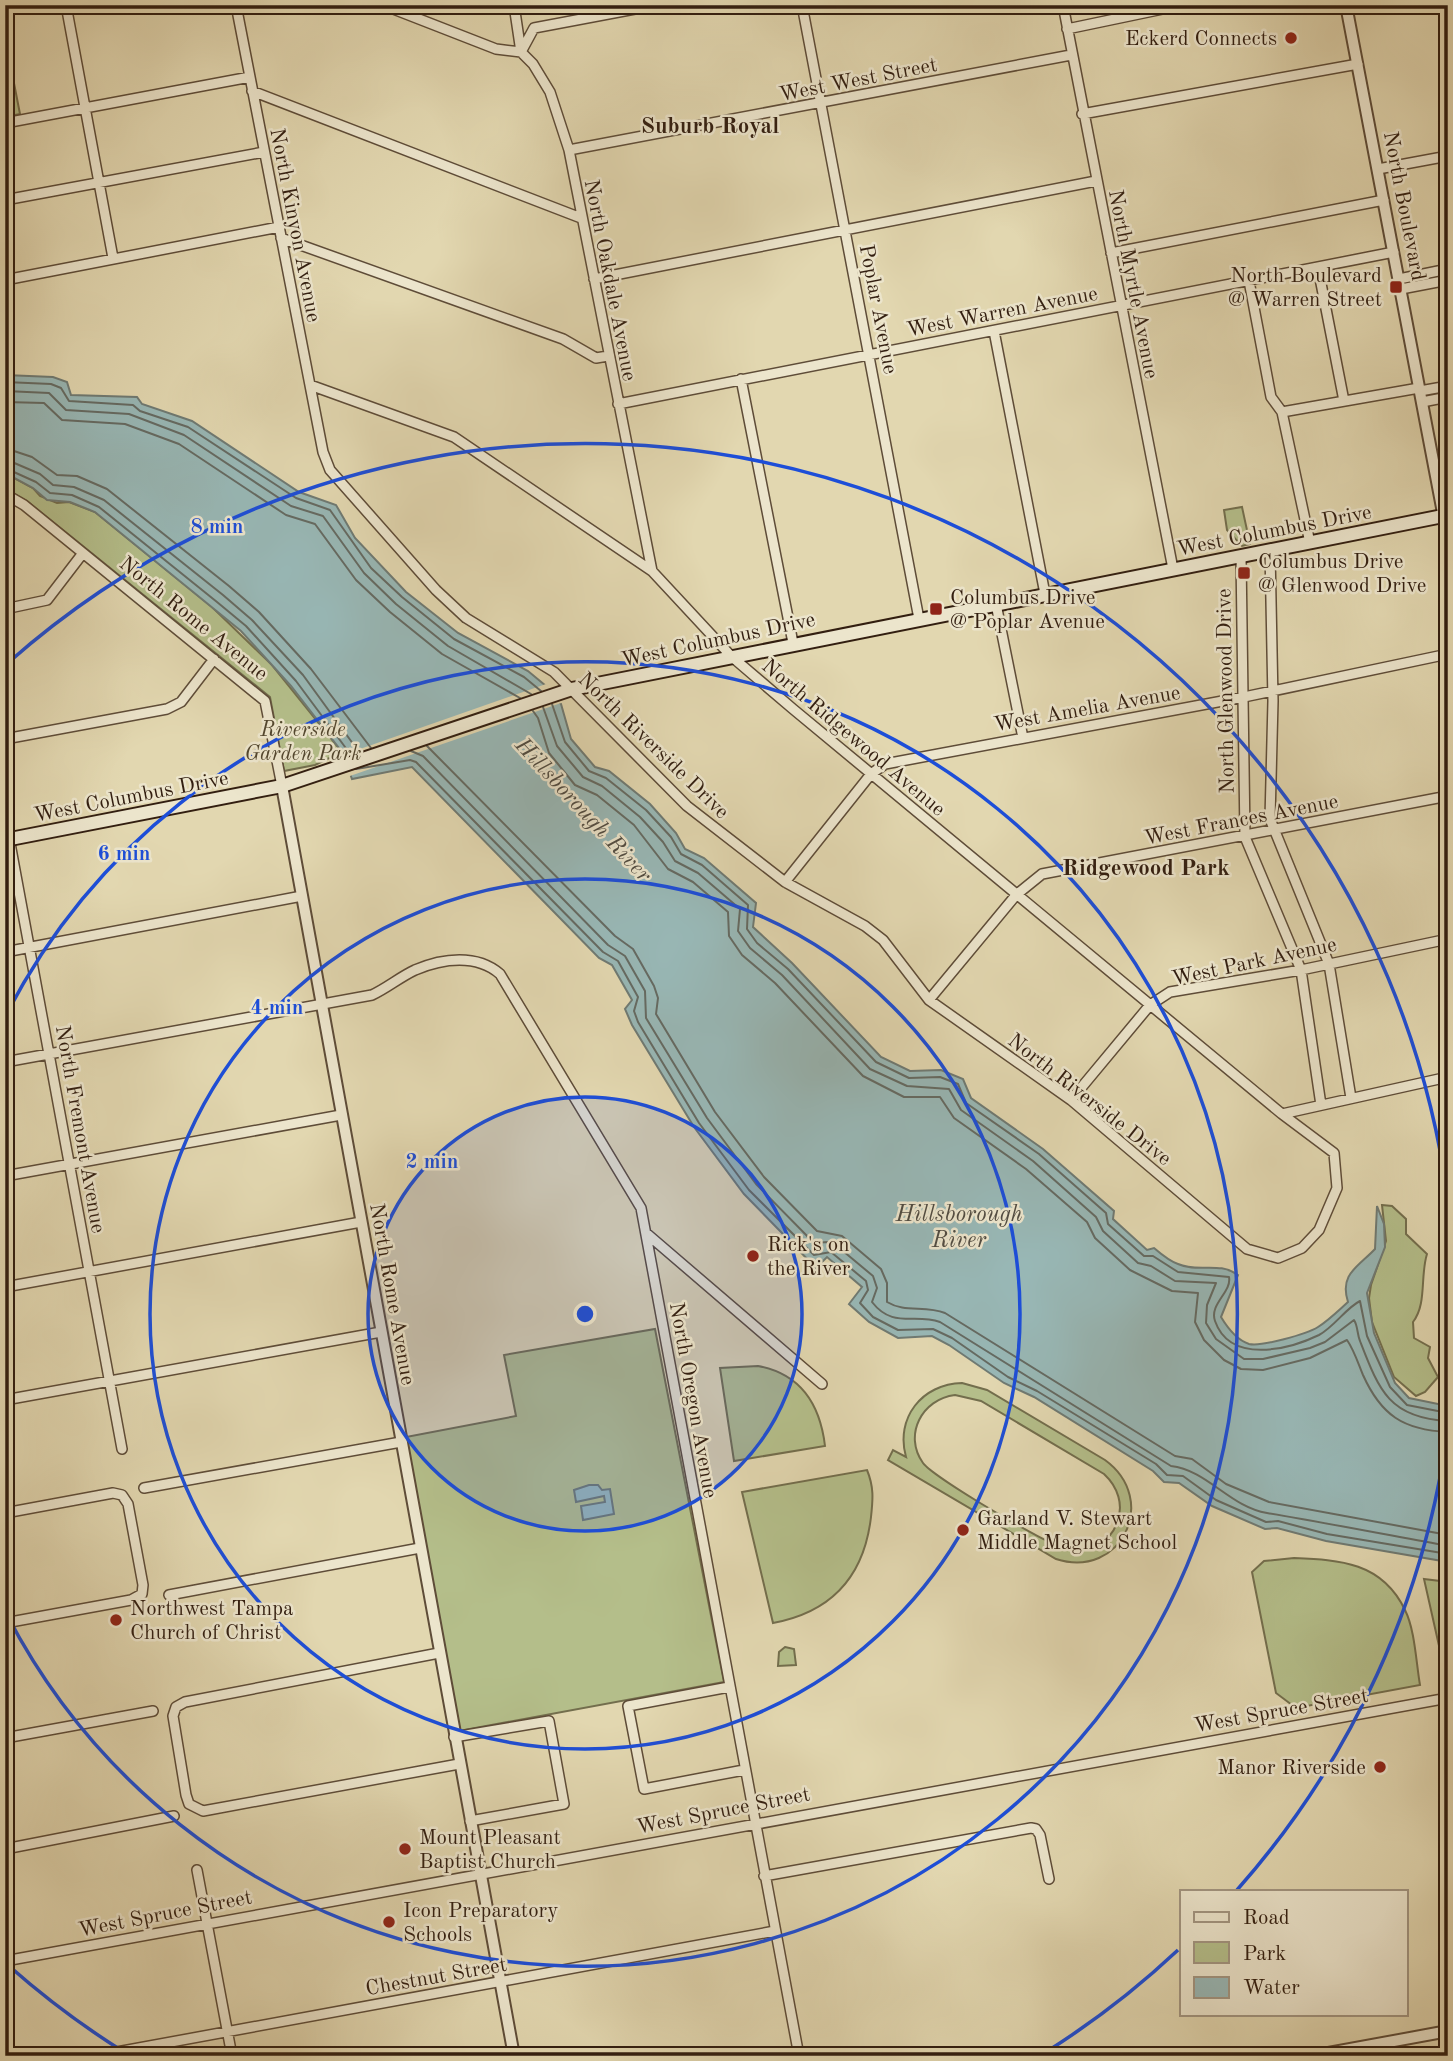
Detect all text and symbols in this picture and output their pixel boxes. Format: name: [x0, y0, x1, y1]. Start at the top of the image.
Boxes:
place label: Eckerd Connects: [1125, 29, 1277, 50]
marker: Eckerd Connects: [1283, 30, 1299, 46]
street label: West West Street: [778, 55, 939, 106]
district label: Suburb Royal: [641, 115, 779, 138]
street label: North Kinyon Avenue: [265, 126, 324, 324]
street label: North Boulevard: [1379, 130, 1428, 283]
street label: North Oakdale Avenue: [580, 178, 639, 383]
street label: North Myrtle Avenue: [1104, 188, 1161, 381]
street label: Poplar Avenue: [855, 243, 900, 376]
place label: North Boulevard @ Warren Street: [1228, 266, 1382, 311]
marker: North Boulevard @ Warren Street: [1388, 279, 1404, 295]
street label: West Warren Avenue: [905, 284, 1100, 341]
street label: West Columbus Drive: [1175, 502, 1373, 561]
text: 8 min: [191, 517, 243, 538]
place label: Columbus Drive @ Glenwood Drive: [1258, 552, 1426, 597]
street label: North Rome Avenue: [115, 553, 271, 685]
marker: Columbus Drive @ Glenwood Drive: [1236, 565, 1252, 581]
place label: Columbus Drive @ Poplar Avenue: [950, 588, 1105, 633]
street label: North Glenwood Drive: [1214, 588, 1239, 794]
marker: Columbus Drive @ Poplar Avenue: [928, 601, 944, 617]
street label: West Columbus Drive: [619, 610, 817, 671]
street label: North Ridgewood Avenue: [757, 655, 949, 821]
street label: North Riverside Drive: [573, 669, 732, 823]
street label: West Amelia Avenue: [992, 683, 1182, 736]
park label: Riverside Garden Park: [245, 720, 361, 765]
water label: Hillsborough River: [509, 733, 656, 888]
street label: West Columbus Drive: [32, 768, 230, 827]
street label: West Frances Avenue: [1142, 791, 1340, 850]
text: 6 min: [98, 844, 150, 865]
district label: Ridgewood Park: [1062, 857, 1230, 880]
street label: West Park Avenue: [1170, 935, 1339, 990]
text: 4 min: [251, 998, 303, 1019]
street label: North Fremont Avenue: [51, 1024, 108, 1235]
street label: North Riverside Drive: [1004, 1030, 1175, 1170]
text: 2 min: [406, 1152, 458, 1173]
street label: North Rome Avenue: [365, 1202, 418, 1387]
water label: Hillsborough River: [894, 1203, 1023, 1252]
place label: Rick's on the River: [767, 1235, 851, 1280]
marker: Rick's on the River: [745, 1248, 761, 1264]
street label: North Oregon Avenue: [665, 1301, 720, 1500]
centre of rings: [573, 1302, 597, 1326]
place label: Garland V. Stewart Middle Magnet School: [977, 1509, 1177, 1554]
marker: Garland V. Stewart Middle Magnet School: [955, 1522, 971, 1538]
place label: Northwest Tampa Church of Christ: [130, 1599, 293, 1644]
marker: Northwest Tampa Church of Christ: [108, 1612, 124, 1628]
street label: West Spruce Street: [1193, 1686, 1370, 1737]
place label: Manor Riverside: [1217, 1758, 1366, 1779]
marker: Manor Riverside: [1372, 1759, 1388, 1775]
street label: West Spruce Street: [635, 1784, 812, 1839]
place label: Mount Pleasant Baptist Church: [419, 1828, 561, 1873]
marker: Mount Pleasant Baptist Church: [397, 1841, 413, 1857]
street label: West Spruce Street: [77, 1887, 254, 1942]
legend: [1180, 1890, 1408, 2016]
place label: Icon Preparatory Schools: [403, 1901, 558, 1946]
text: Road: [1243, 1908, 1290, 1929]
marker: Icon Preparatory Schools: [381, 1914, 397, 1930]
text: Park: [1243, 1944, 1286, 1965]
street label: Chestnut Street: [364, 1955, 509, 2000]
text: Water: [1243, 1978, 1300, 1999]

